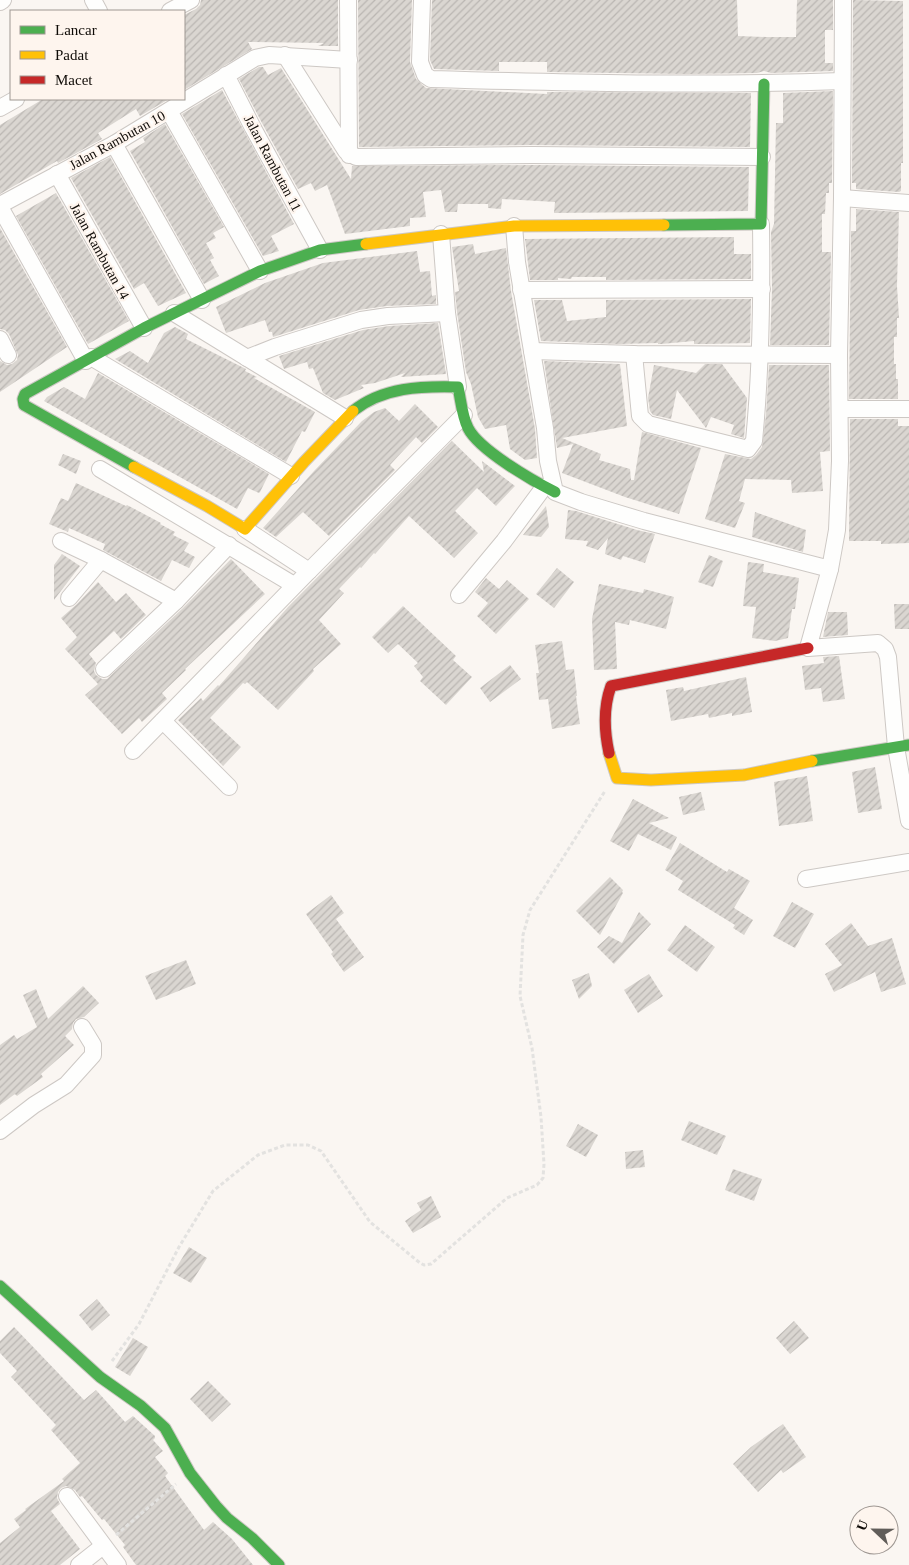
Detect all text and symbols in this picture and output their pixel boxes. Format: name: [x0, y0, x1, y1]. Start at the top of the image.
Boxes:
legend: [10, 10, 185, 100]
text: Lancar: [55, 22, 97, 38]
text: Padat: [55, 47, 89, 63]
text: Macet: [55, 72, 93, 88]
street label: Jalan Rambutan 10: [67, 108, 168, 173]
street label: Jalan Rambutan 11: [241, 113, 304, 214]
street label: Jalan Rambutan 14: [67, 201, 132, 302]
north arrow: [849, 1505, 899, 1555]
text: U: [854, 1518, 871, 1533]

